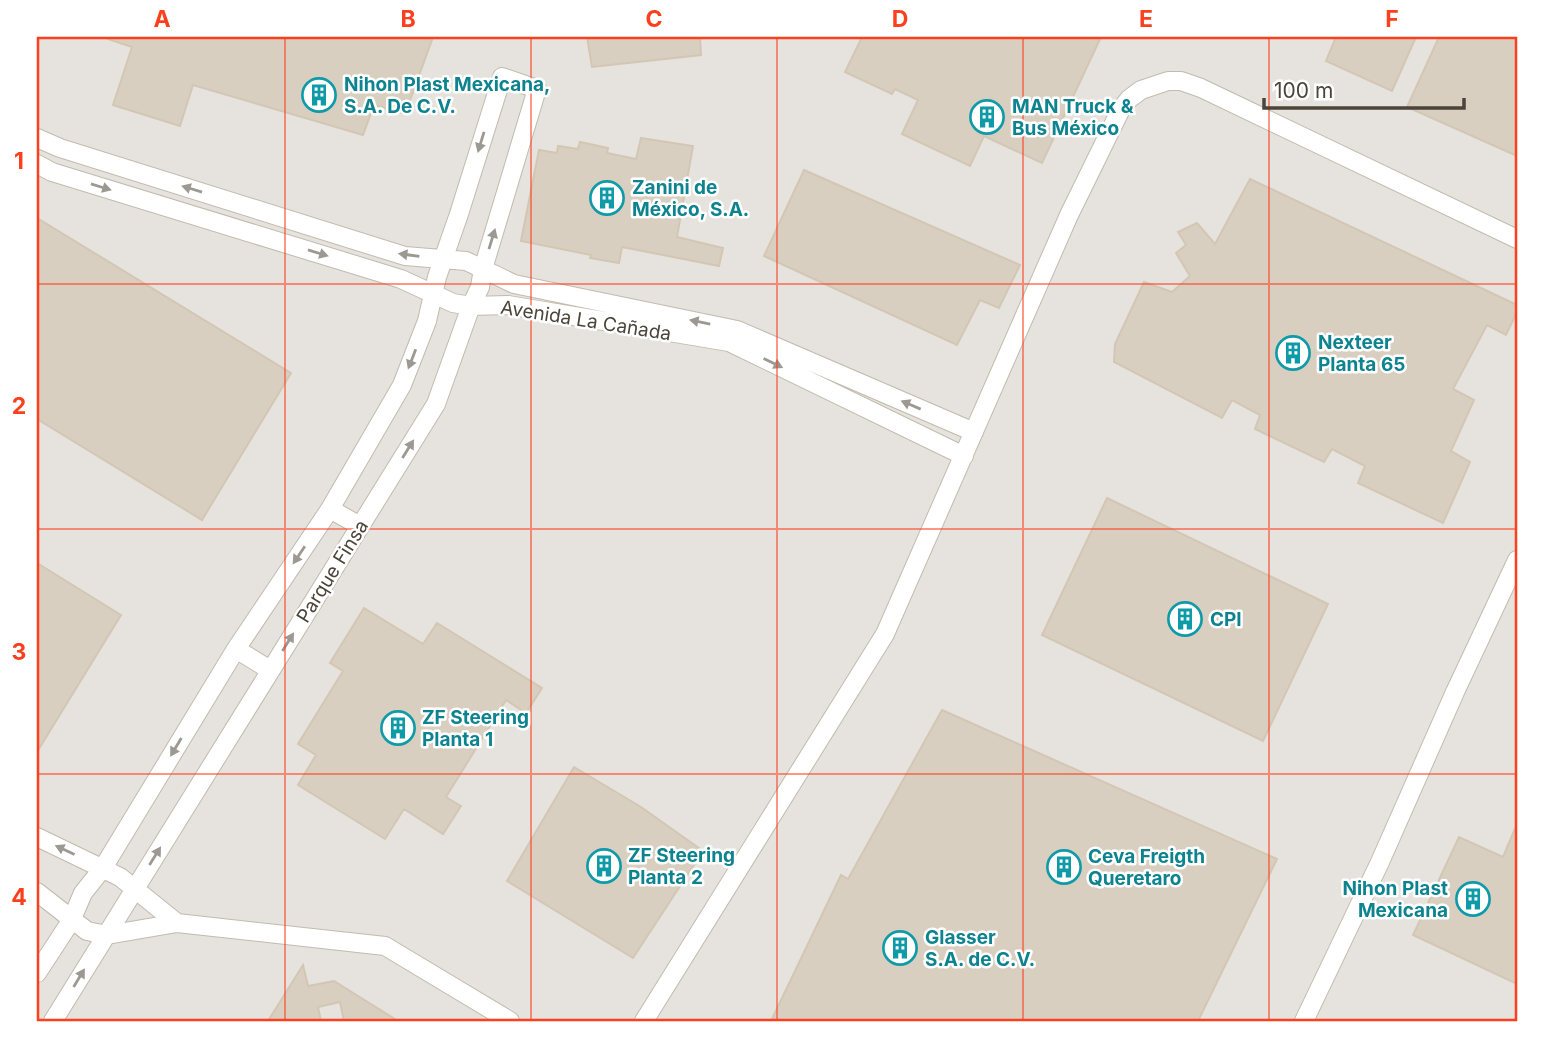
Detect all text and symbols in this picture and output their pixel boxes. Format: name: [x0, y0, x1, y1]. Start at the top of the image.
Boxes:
text: A: [153, 5, 171, 33]
text: B: [400, 5, 416, 33]
text: C: [645, 5, 663, 33]
text: D: [892, 5, 908, 33]
text: E: [1139, 5, 1153, 33]
text: F: [1385, 5, 1399, 33]
scale bar: [1264, 66, 1463, 110]
place label: Nihon Plast Mexicana, S.A. De C.V.: [344, 73, 550, 118]
building icon: Nihon Plast Mexicana, S.A. De C.V.: [300, 76, 338, 114]
text: 100 m: [1274, 78, 1333, 103]
place label: MAN Truck & Bus México: [1012, 95, 1134, 140]
building icon: MAN Truck & Bus México: [968, 98, 1006, 136]
one-way arrow: [476, 132, 486, 153]
text: 1: [14, 147, 24, 175]
place label: Zanini de México, S.A.: [632, 176, 749, 221]
building icon: Zanini de México, S.A.: [588, 179, 626, 217]
one-way arrow: [91, 182, 112, 192]
one-way arrow: [181, 183, 202, 193]
one-way arrow: [488, 228, 498, 249]
one-way arrow: [308, 249, 329, 259]
one-way arrow: [398, 250, 420, 261]
street label: Avenida La Cañada: [499, 296, 673, 345]
one-way arrow: [689, 317, 711, 328]
place label: Nexteer Planta 65: [1318, 331, 1405, 376]
building icon: Nexteer Planta 65: [1274, 334, 1312, 372]
one-way arrow: [407, 348, 418, 369]
one-way arrow: [763, 358, 783, 369]
text: 2: [12, 392, 26, 420]
one-way arrow: [901, 399, 922, 410]
one-way arrow: [402, 439, 415, 458]
street label: Parque Finsa: [292, 516, 373, 627]
one-way arrow: [292, 546, 306, 564]
building icon: CPI: [1166, 600, 1204, 638]
place label: CPI: [1210, 608, 1242, 631]
one-way arrow: [281, 632, 294, 651]
text: 3: [12, 638, 26, 666]
place label: ZF Steering Planta 1: [422, 706, 529, 751]
building icon: ZF Steering Planta 1: [379, 709, 417, 747]
one-way arrow: [170, 737, 183, 756]
one-way arrow: [55, 844, 75, 856]
place label: ZF Steering Planta 2: [628, 844, 735, 889]
place label: Ceva Freigth Queretaro: [1088, 845, 1205, 890]
one-way arrow: [148, 846, 161, 865]
building icon: ZF Steering Planta 2: [585, 847, 623, 885]
building icon: Ceva Freigth Queretaro: [1045, 848, 1083, 886]
place label: Nihon Plast Mexicana: [1342, 877, 1448, 922]
building icon: Nihon Plast Mexicana: [1454, 880, 1492, 918]
text: 4: [11, 883, 27, 911]
place label: Glasser S.A. de C.V.: [925, 926, 1035, 971]
building icon: Glasser S.A. de C.V.: [881, 929, 919, 967]
one-way arrow: [73, 968, 86, 987]

